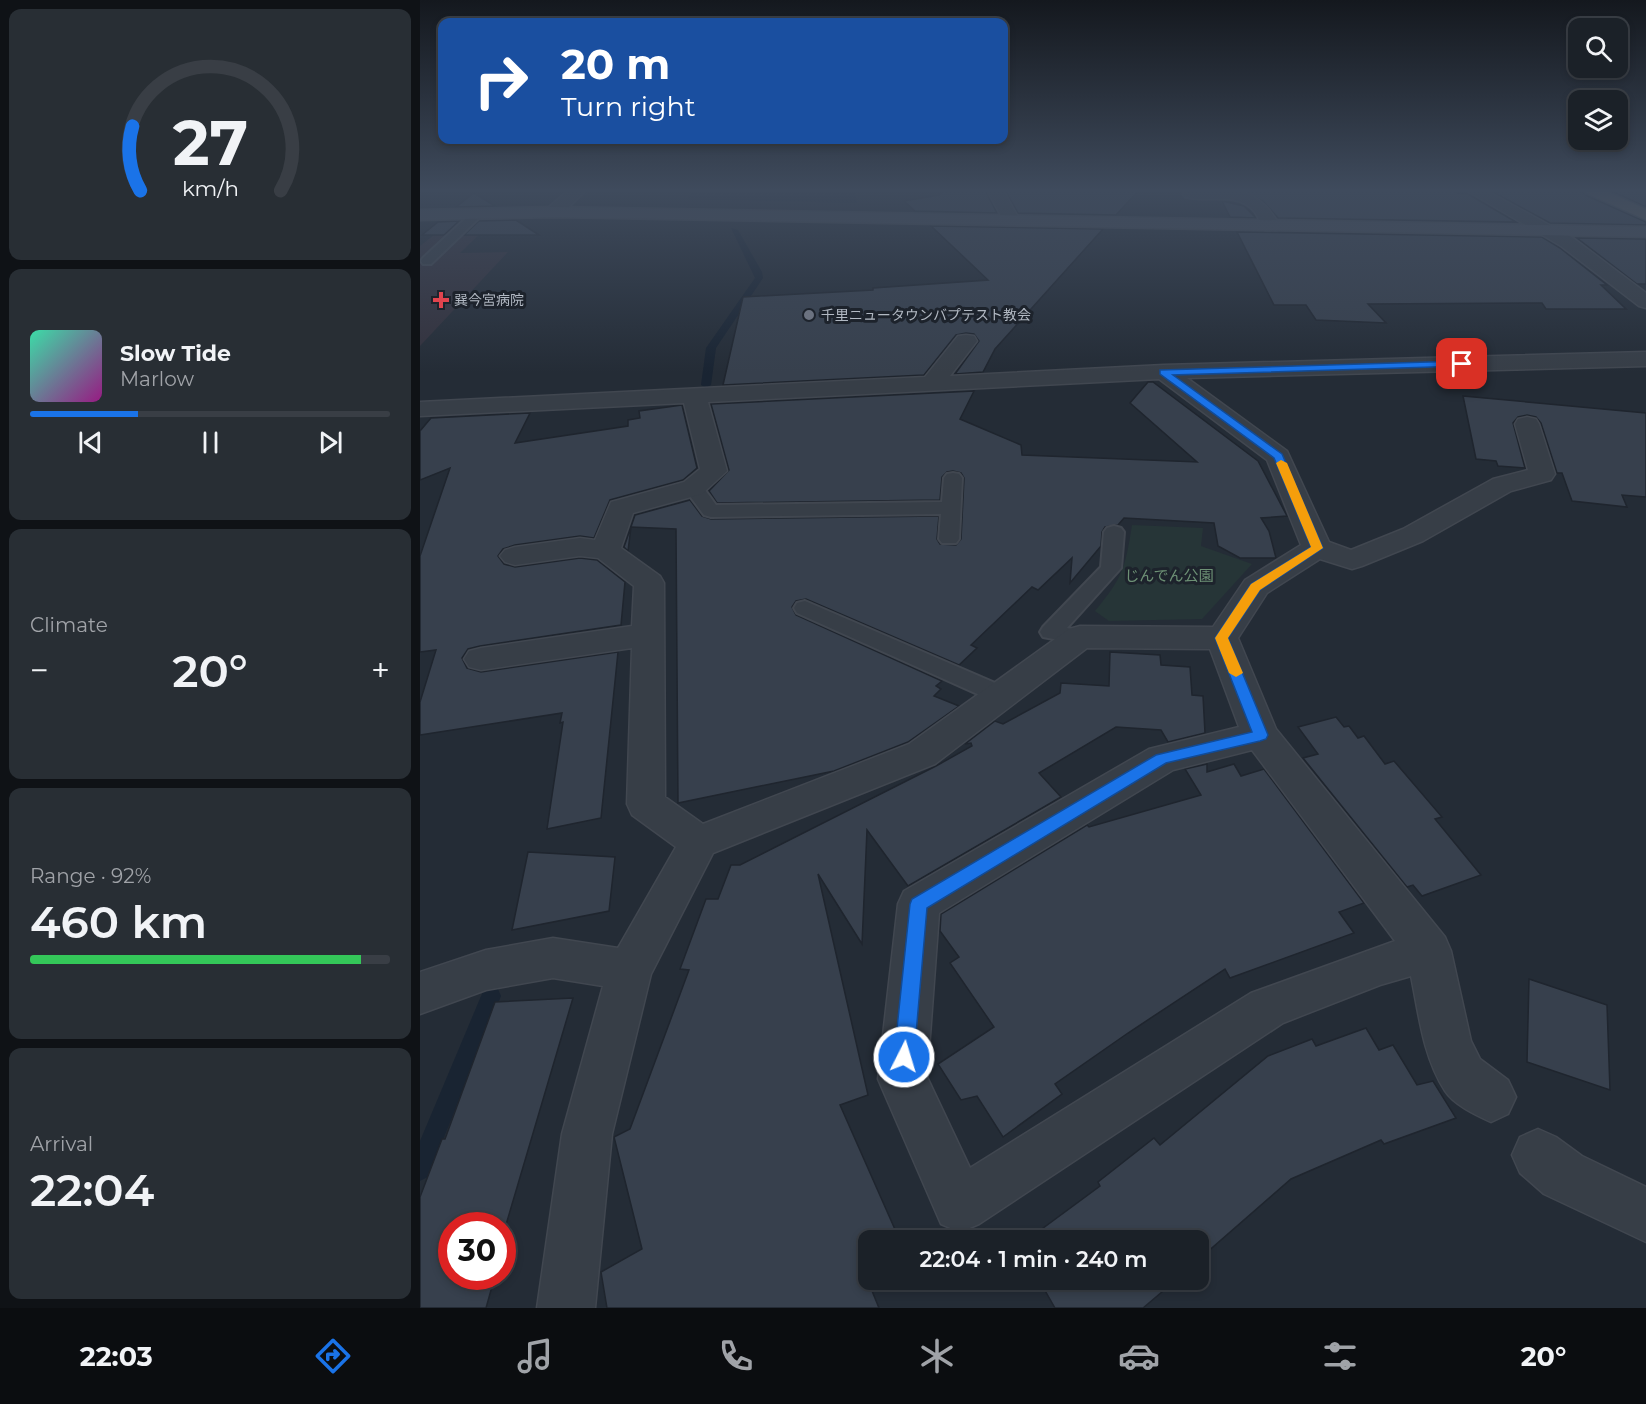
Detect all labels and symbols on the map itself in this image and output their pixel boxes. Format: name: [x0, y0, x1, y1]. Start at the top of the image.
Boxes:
marker: 巽今宮病院: [432, 291, 450, 309]
place label: 巽今宮病院: [454, 291, 524, 309]
place label: 千里ニュータウンバプテスト教会: [821, 306, 1031, 324]
marker: 千里ニュータウンバプテスト教会: [802, 308, 816, 322]
pin: [1436, 338, 1487, 389]
park label: じんでん公園: [1124, 566, 1214, 585]
position arrow: [872, 1025, 936, 1089]
speed limit sign: 30: [438, 1212, 516, 1290]

